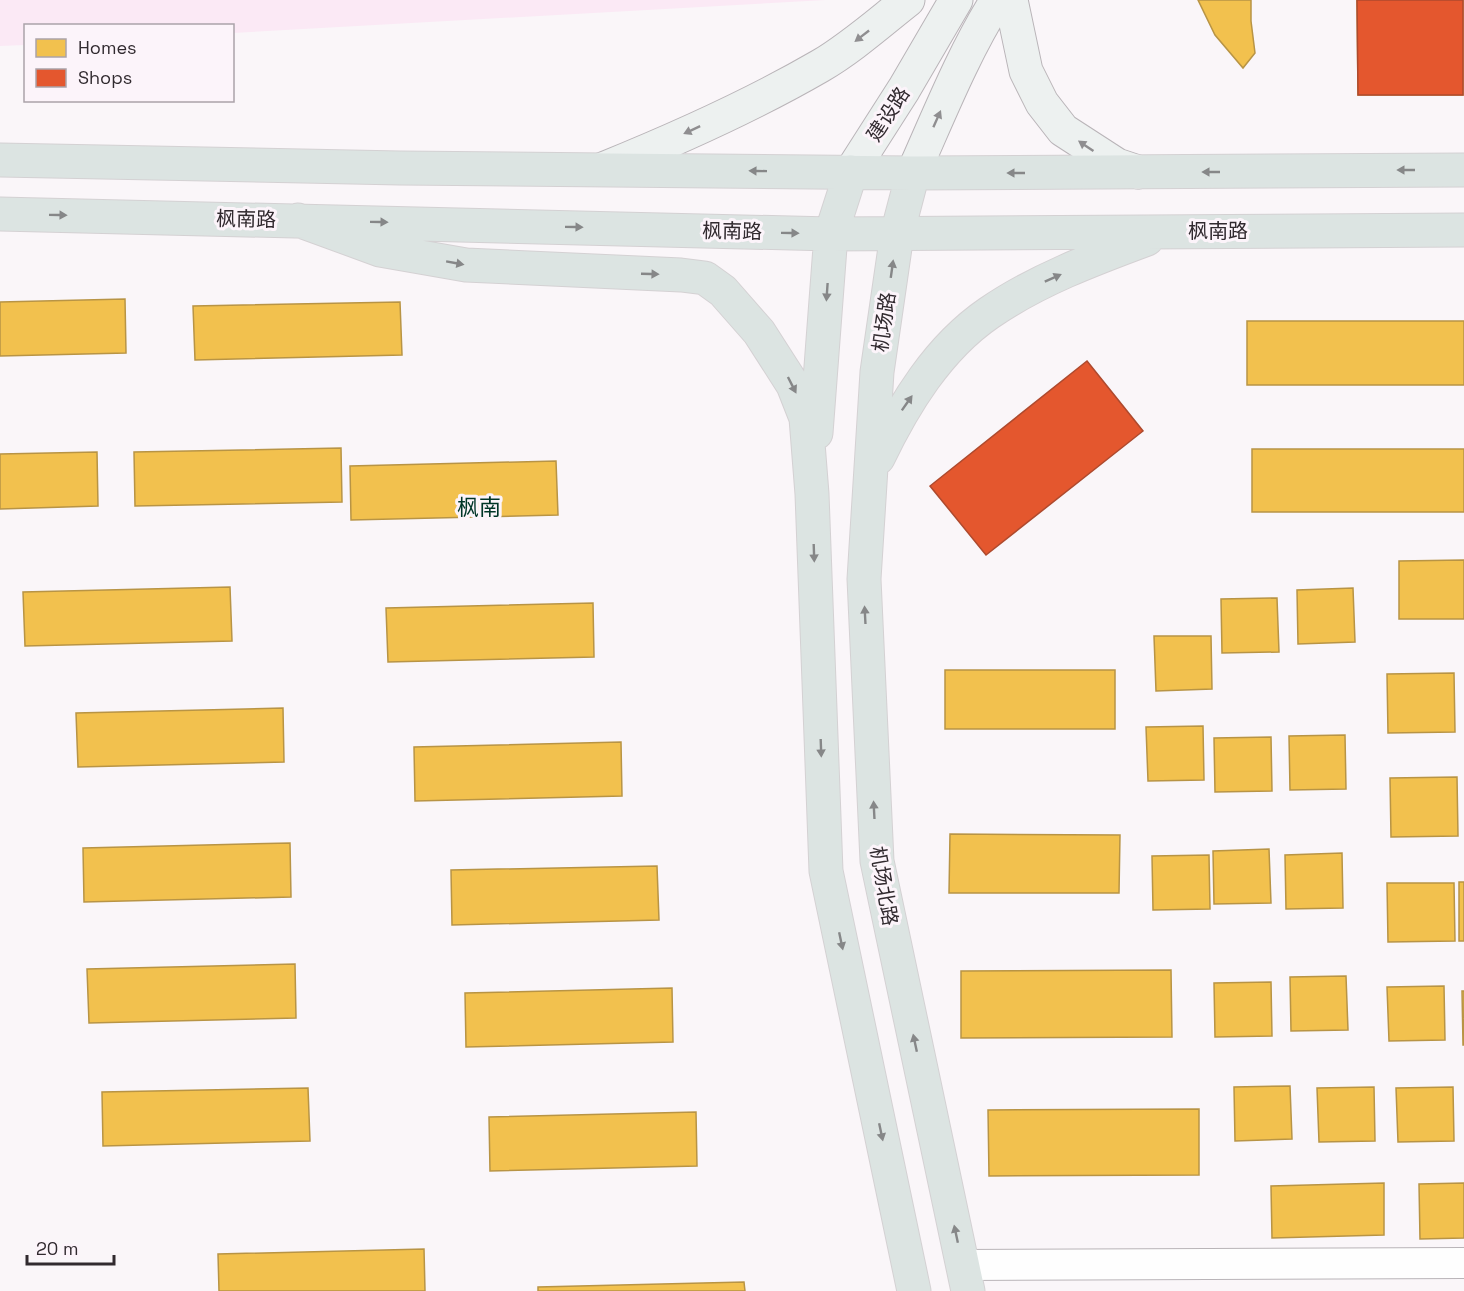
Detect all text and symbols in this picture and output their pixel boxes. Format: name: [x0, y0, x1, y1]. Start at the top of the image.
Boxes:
legend: [24, 24, 234, 102]
one-way arrow: [854, 29, 870, 42]
text: Homes: [78, 36, 137, 59]
text: Shops: [78, 66, 132, 89]
street label: 建设路: [861, 82, 915, 146]
one-way arrow: [932, 110, 942, 128]
one-way arrow: [682, 125, 700, 135]
one-way arrow: [1078, 140, 1095, 151]
one-way arrow: [1396, 165, 1415, 175]
one-way arrow: [748, 166, 767, 176]
one-way arrow: [1201, 167, 1220, 177]
one-way arrow: [1006, 168, 1025, 178]
street label: 枫南路: [216, 205, 276, 233]
one-way arrow: [49, 210, 68, 220]
one-way arrow: [370, 217, 389, 227]
street label: 枫南路: [702, 217, 762, 245]
street label: 枫南路: [1188, 218, 1248, 244]
one-way arrow: [565, 222, 584, 232]
one-way arrow: [781, 228, 800, 237]
one-way arrow: [446, 259, 465, 268]
one-way arrow: [887, 259, 896, 278]
one-way arrow: [640, 269, 659, 279]
one-way arrow: [1044, 273, 1061, 282]
one-way arrow: [822, 282, 831, 301]
street label: 机场路: [867, 290, 901, 354]
one-way arrow: [787, 377, 797, 394]
one-way arrow: [901, 395, 913, 411]
district label: 枫南: [457, 493, 501, 521]
one-way arrow: [809, 543, 818, 562]
one-way arrow: [861, 606, 870, 625]
one-way arrow: [817, 738, 826, 757]
one-way arrow: [870, 801, 879, 820]
street label: 机场北路: [864, 844, 904, 928]
one-way arrow: [837, 932, 846, 951]
one-way arrow: [910, 1033, 919, 1052]
one-way arrow: [877, 1122, 886, 1141]
one-way arrow: [950, 1225, 960, 1243]
scale bar: [27, 1228, 114, 1266]
text: 20 m: [36, 1237, 79, 1260]

